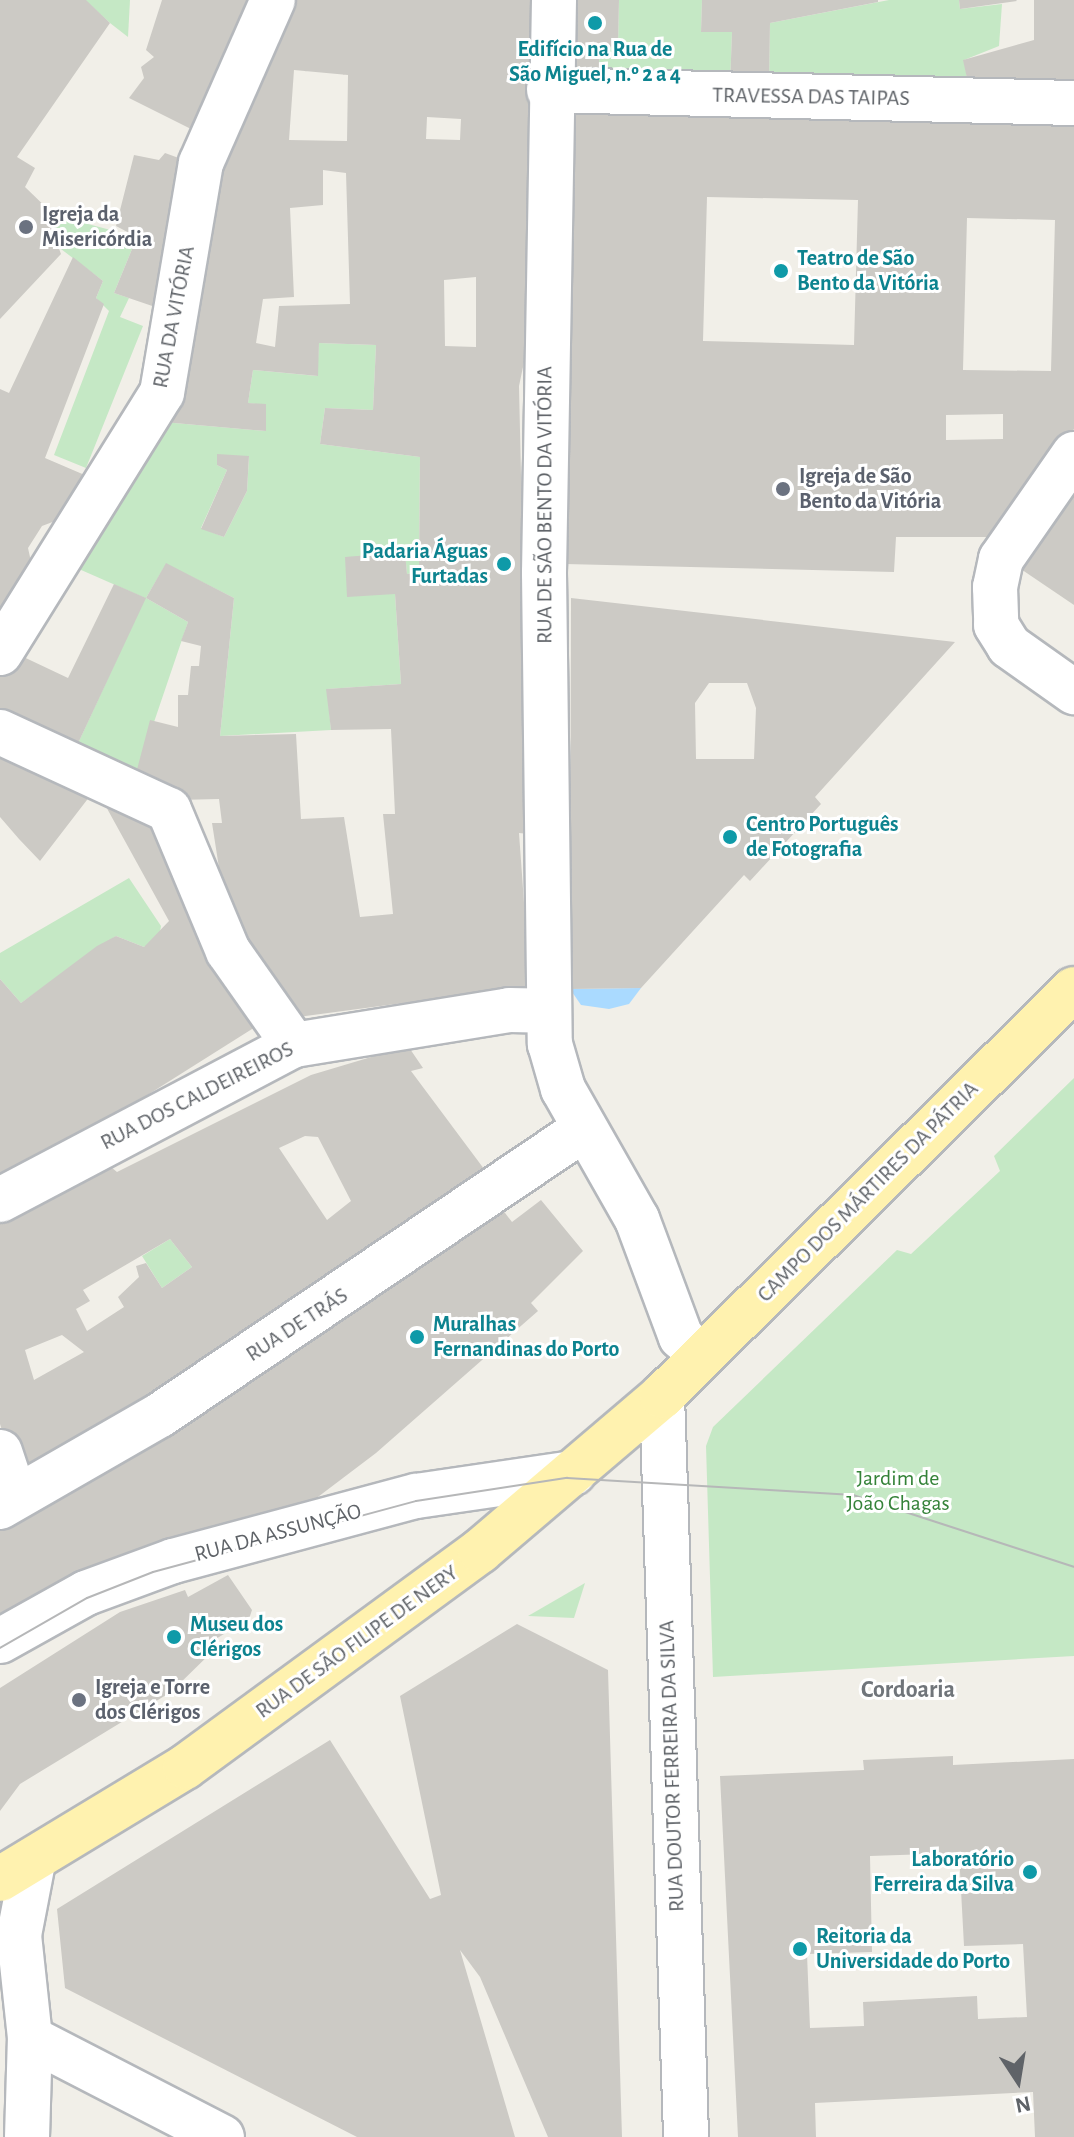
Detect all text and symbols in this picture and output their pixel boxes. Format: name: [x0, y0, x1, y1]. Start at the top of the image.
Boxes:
marker: Edifício na Rua de São Miguel, n.º 2 a 4: [586, 14, 604, 32]
place label: Edifício na Rua de São Miguel, n.º 2 a 4: [509, 36, 681, 88]
street label: TRAVESSA DAS TAIPAS: [712, 82, 910, 112]
place label: Igreja da Misericórdia: [42, 201, 152, 252]
marker: Igreja da Misericórdia: [17, 218, 35, 236]
street label: RUA DA VITÓRIA: [147, 244, 201, 390]
place label: Teatro de São Bento da Vitória: [797, 245, 939, 296]
marker: Teatro de São Bento da Vitória: [772, 262, 790, 280]
street label: RUA DE SÃO BENTO DA VITÓRIA: [532, 366, 558, 644]
place label: Igreja de São Bento da Vitória: [799, 463, 941, 514]
marker: Igreja de São Bento da Vitória: [774, 480, 792, 498]
place label: Padaria Águas Furtadas: [362, 538, 488, 590]
marker: Padaria Águas Furtadas: [495, 555, 513, 573]
place label: Centro Português de Fotografia: [746, 811, 899, 862]
marker: Centro Português de Fotografia: [721, 828, 739, 846]
street label: RUA DOS CALDEIREIROS: [96, 1036, 298, 1156]
street label: CAMPO DOS MÁRTIRES DA PÁTRIA: [752, 1076, 984, 1308]
street label: RUA DE TRÁS: [241, 1282, 353, 1368]
place label: Muralhas Fernandinas do Porto: [433, 1311, 619, 1362]
marker: Muralhas Fernandinas do Porto: [408, 1328, 426, 1346]
park label: Jardim de João Chagas: [846, 1465, 950, 1516]
street label: RUA DA ASSUNÇÃO: [192, 1498, 364, 1568]
street label: RUA DE SÃO FILIPE DE NERY: [251, 1560, 463, 1724]
place label: Museu dos Clérigos: [190, 1611, 283, 1662]
street label: RUA DOUTOR FERREIRA DA SILVA: [654, 1620, 690, 1912]
marker: Museu dos Clérigos: [165, 1628, 183, 1646]
place label: Igreja e Torre dos Clérigos: [95, 1674, 210, 1726]
district label: Cordoaria: [861, 1677, 955, 1705]
marker: Igreja e Torre dos Clérigos: [70, 1691, 88, 1709]
place label: Laboratório Ferreira da Silva: [873, 1846, 1014, 1898]
marker: Laboratório Ferreira da Silva: [1021, 1863, 1039, 1881]
place label: Reitoria da Universidade do Porto: [816, 1923, 1010, 1974]
marker: Reitoria da Universidade do Porto: [791, 1940, 809, 1958]
north arrow: [978, 2041, 1058, 2121]
text: N: [1013, 2092, 1033, 2117]

